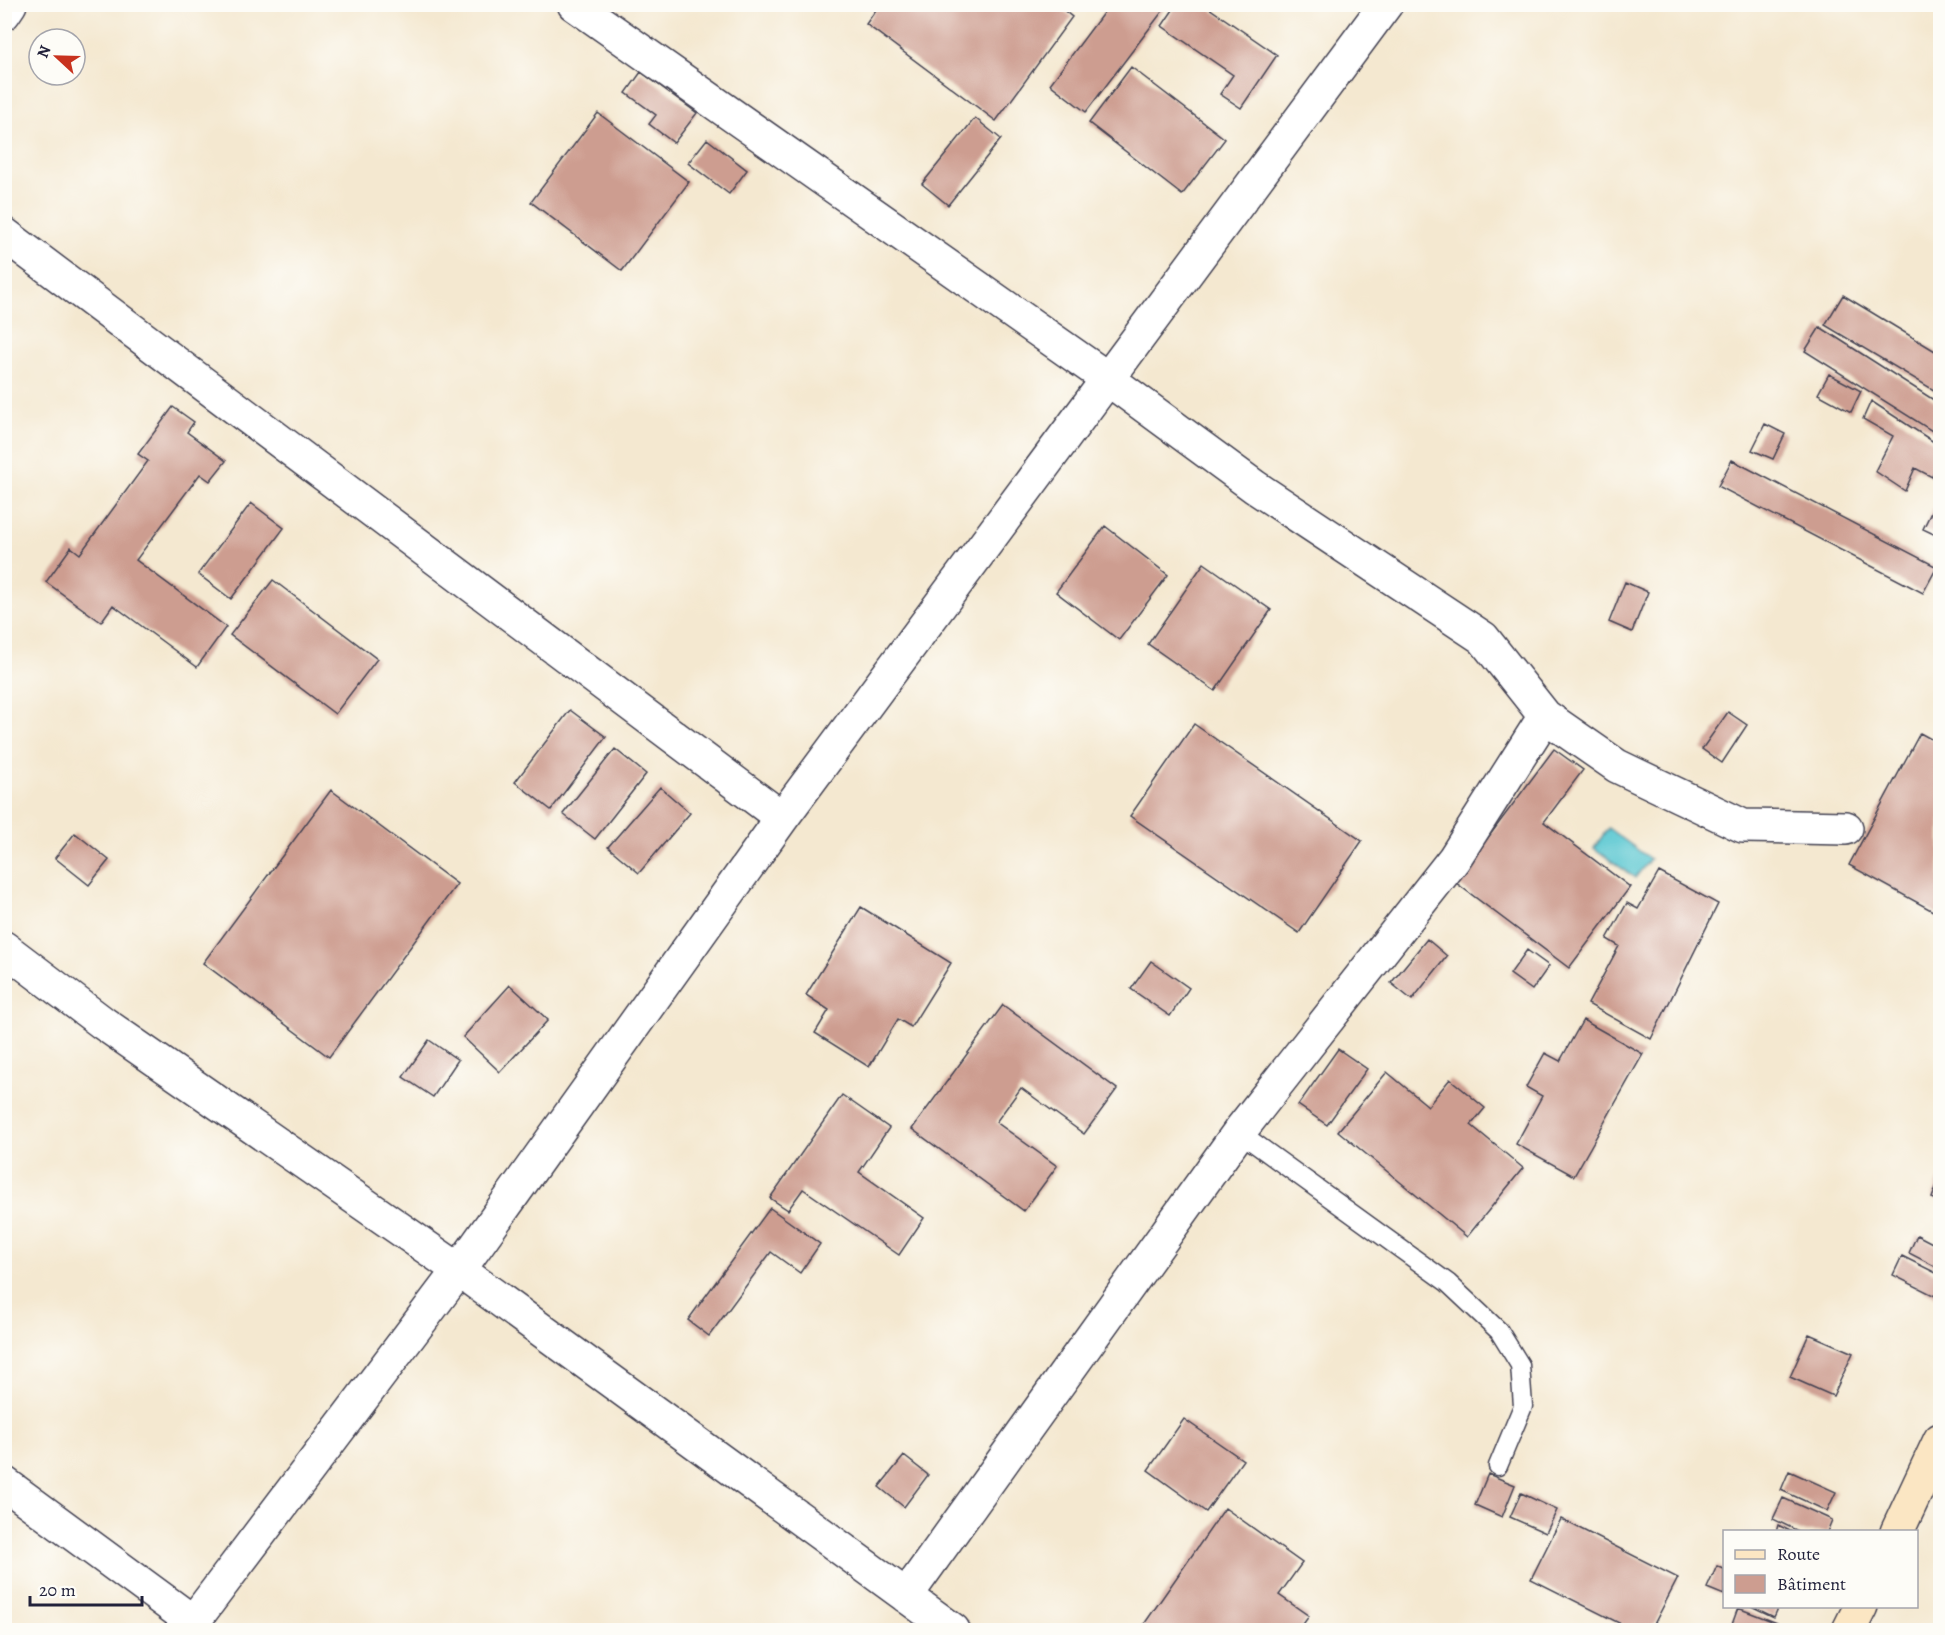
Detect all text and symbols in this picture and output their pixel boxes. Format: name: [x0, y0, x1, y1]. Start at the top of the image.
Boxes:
north arrow: [27, 27, 87, 87]
text: N: [32, 42, 57, 61]
legend: [1723, 1530, 1918, 1608]
text: Route: [1777, 1542, 1820, 1566]
scale bar: [30, 1569, 142, 1607]
text: Bâtiment: [1777, 1572, 1846, 1596]
text: 20 m: [39, 1578, 76, 1602]

